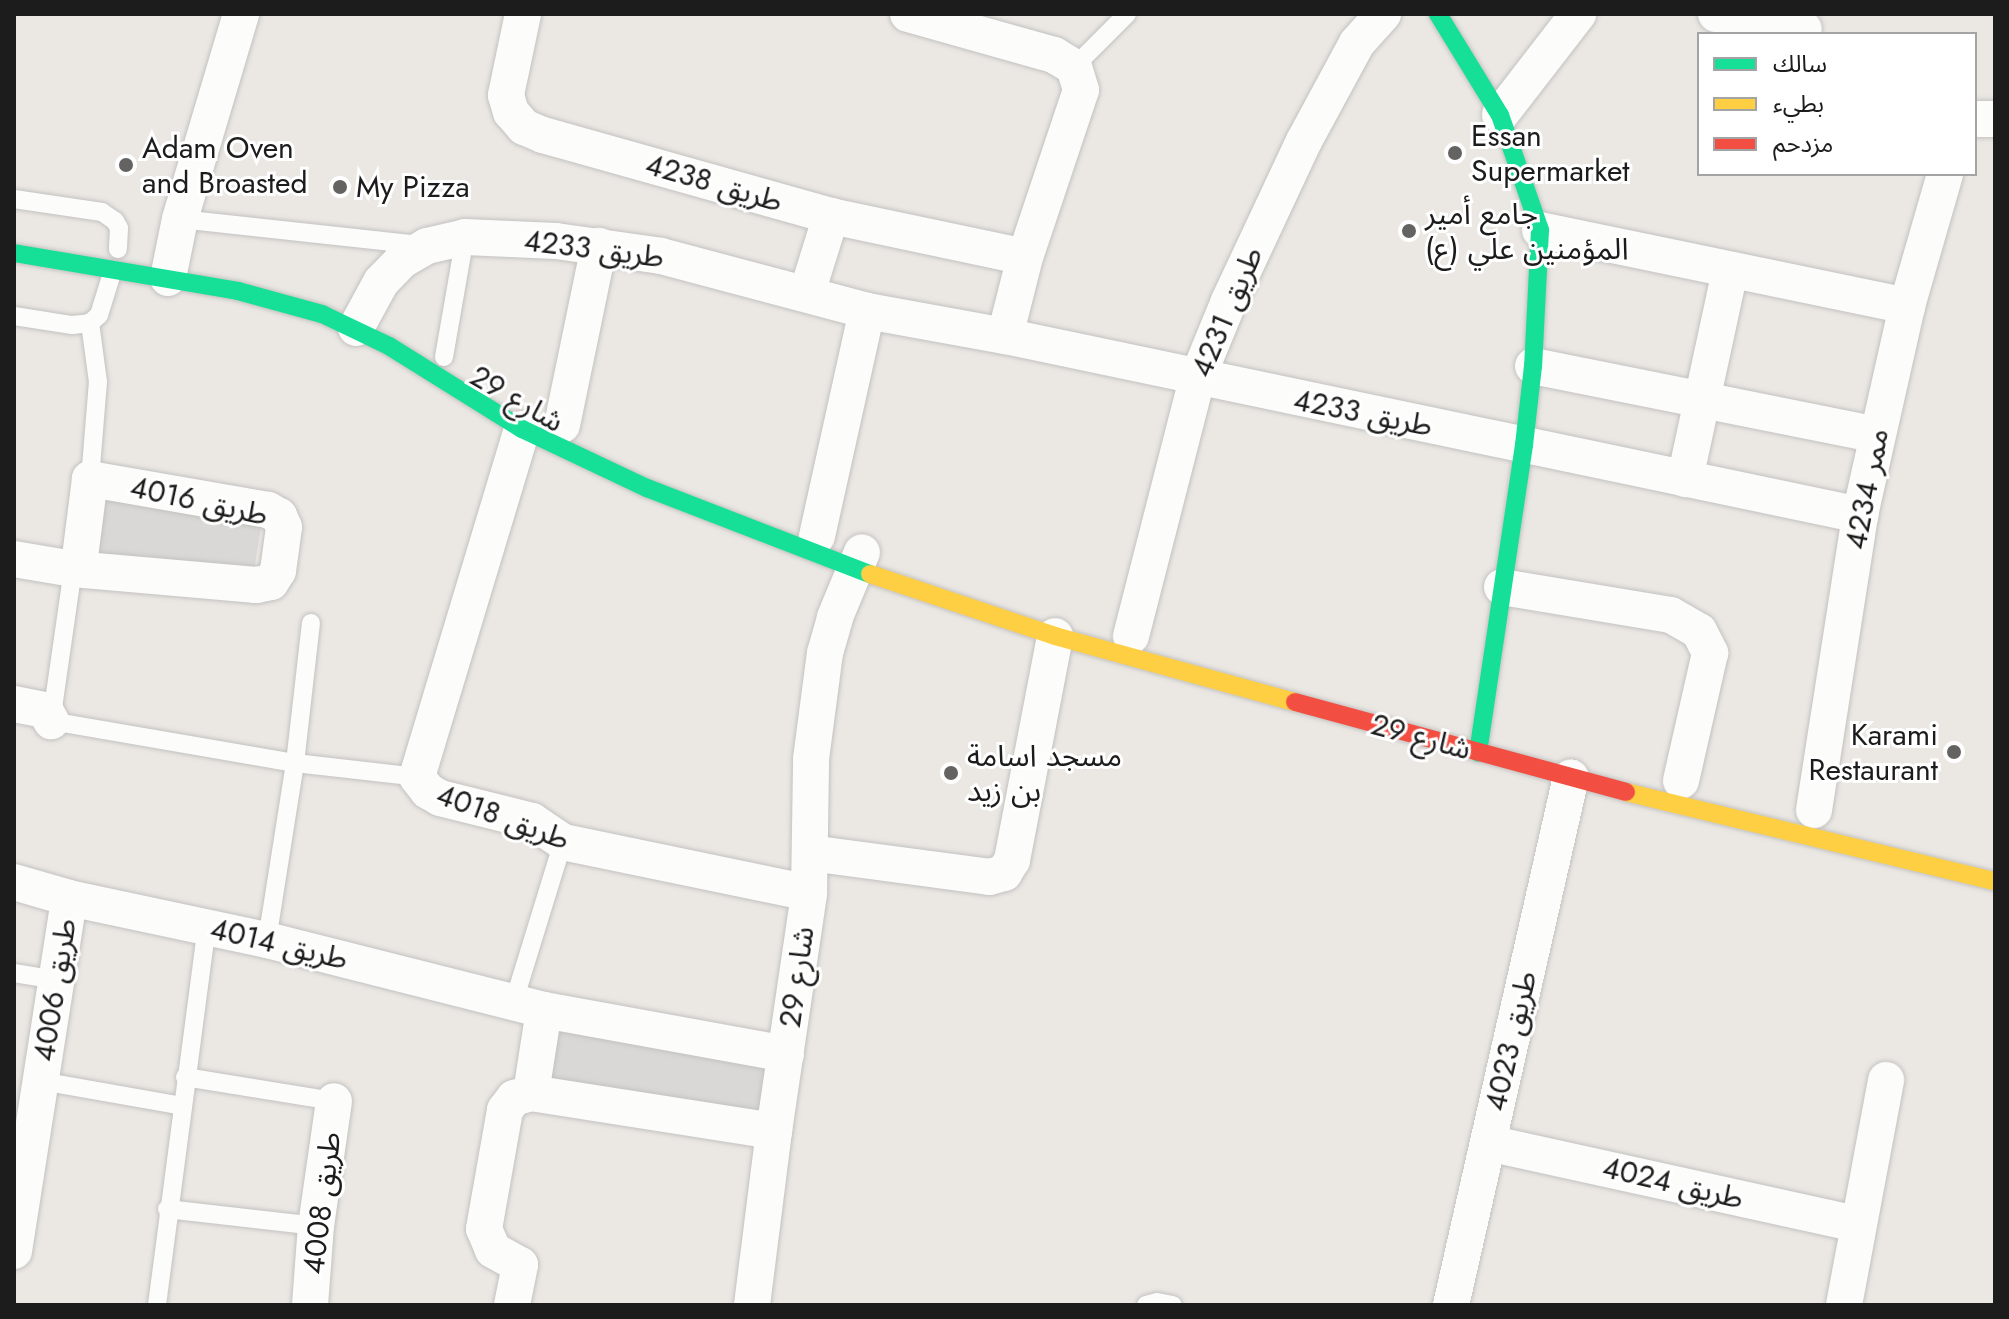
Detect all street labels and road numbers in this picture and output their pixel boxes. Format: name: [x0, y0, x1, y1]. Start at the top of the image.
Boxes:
street label: طريق 4238: [641, 146, 787, 220]
street label: طريق 4233: [522, 223, 666, 275]
street label: طريق 4231: [1183, 241, 1271, 383]
street label: شارع 29: [464, 358, 570, 440]
street label: طريق 4233: [1290, 382, 1436, 444]
street label: ممر 4234: [1838, 425, 1896, 553]
street label: طريق 4016: [127, 469, 271, 533]
street label: شارع 29: [1367, 706, 1475, 768]
street label: طريق 4018: [432, 776, 574, 858]
street label: طريق 4014: [207, 911, 351, 977]
street label: طريق 4006: [26, 916, 84, 1064]
street label: شارع 29: [772, 924, 822, 1030]
street label: طريق 4023: [1477, 968, 1545, 1114]
street label: طريق 4008: [295, 1130, 349, 1276]
street label: طريق 4024: [1599, 1149, 1747, 1217]

